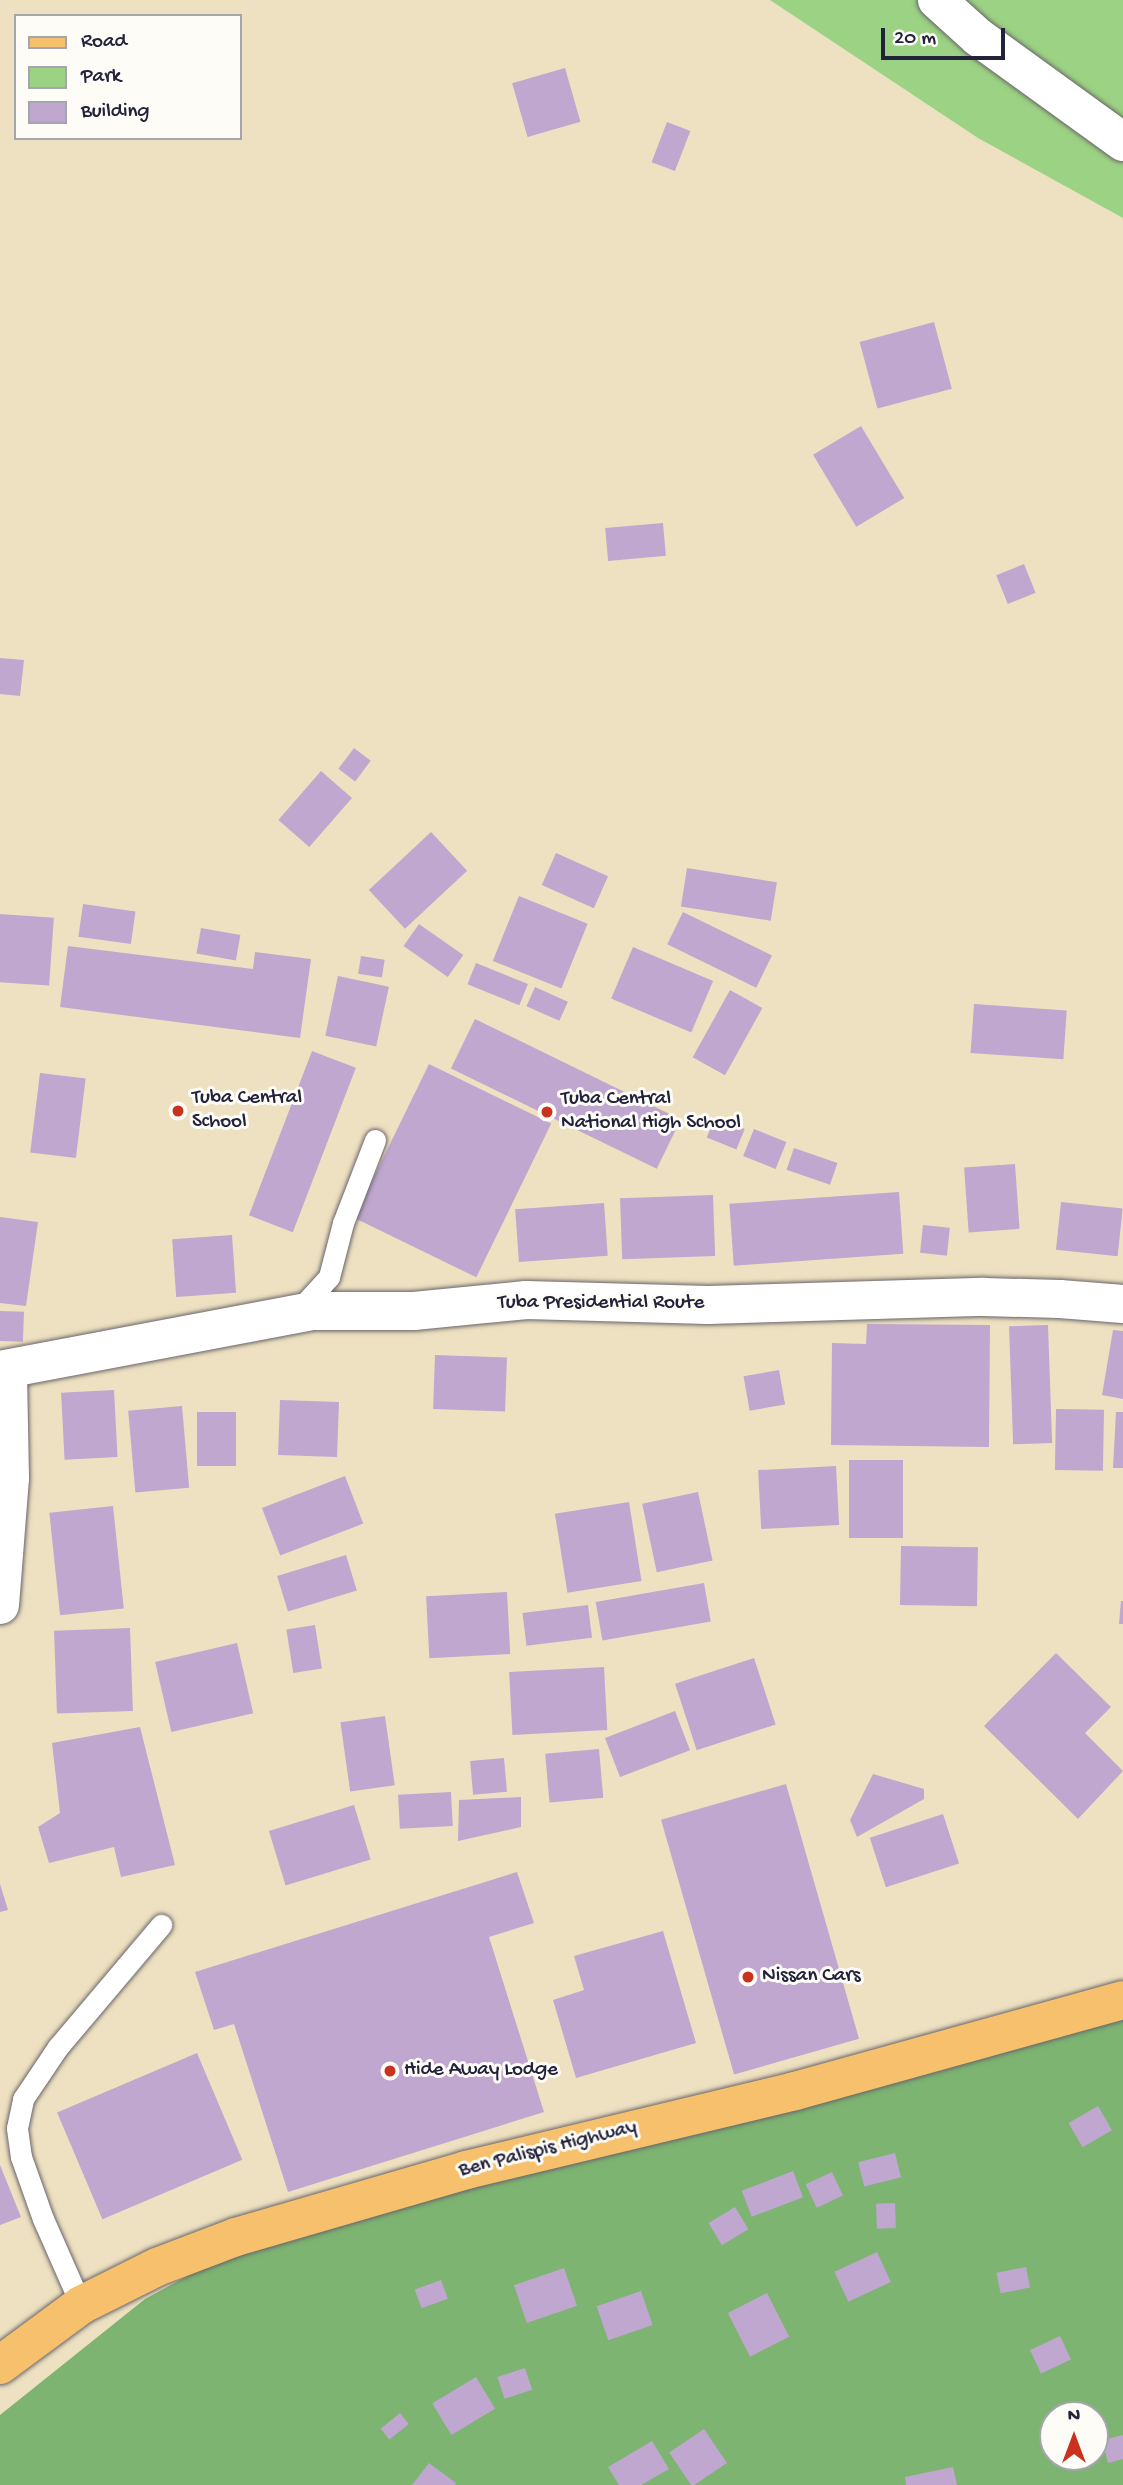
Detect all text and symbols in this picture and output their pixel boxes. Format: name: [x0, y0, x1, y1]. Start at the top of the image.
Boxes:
legend: [14, 14, 242, 140]
scale bar: [885, 14, 1009, 58]
text: 20 m: [894, 27, 936, 52]
text: Road: [81, 30, 127, 55]
text: Park: [81, 65, 121, 90]
text: Building: [81, 100, 150, 125]
place label: Tuba Central School: [192, 1086, 302, 1136]
place label: Tuba Central National High School: [561, 1087, 741, 1137]
marker: Tuba Central School: [170, 1103, 186, 1119]
marker: Tuba Central National High School: [539, 1104, 555, 1120]
street label: Tuba Presidential Route: [498, 1291, 704, 1317]
place label: Nissan Cars: [762, 1964, 861, 1990]
marker: Nissan Cars: [740, 1969, 756, 1985]
place label: Hide Away Lodge: [404, 2058, 558, 2084]
marker: Hide Away Lodge: [382, 2063, 398, 2079]
street label: Ben Palispis Highway: [457, 2116, 639, 2184]
north arrow: [1039, 2401, 1109, 2471]
text: N: [1068, 2405, 1080, 2428]

